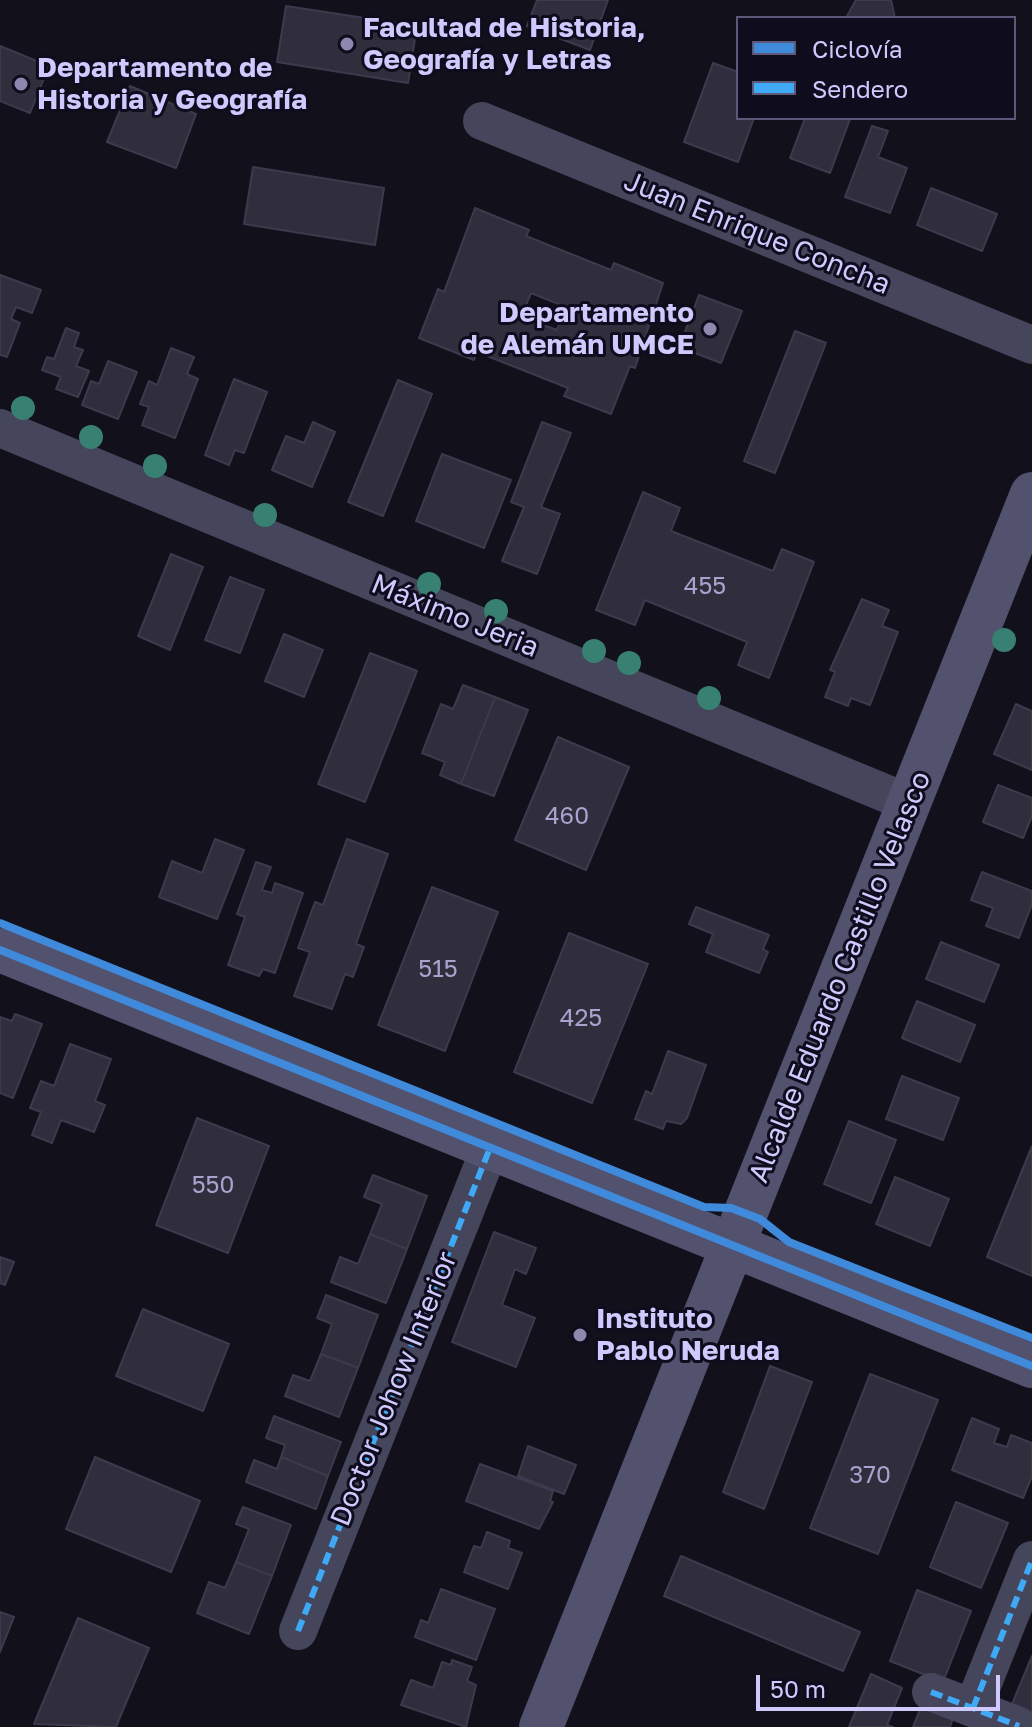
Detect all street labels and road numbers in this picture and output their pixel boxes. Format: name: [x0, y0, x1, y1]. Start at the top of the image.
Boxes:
street label: Juan Enrique Concha: [619, 164, 895, 302]
street label: Máximo Jeria: [366, 567, 544, 665]
street label: Alcalde Eduardo Castillo Velasco: [742, 767, 938, 1187]
street label: Doctor Johow Interior: [324, 1247, 464, 1531]

